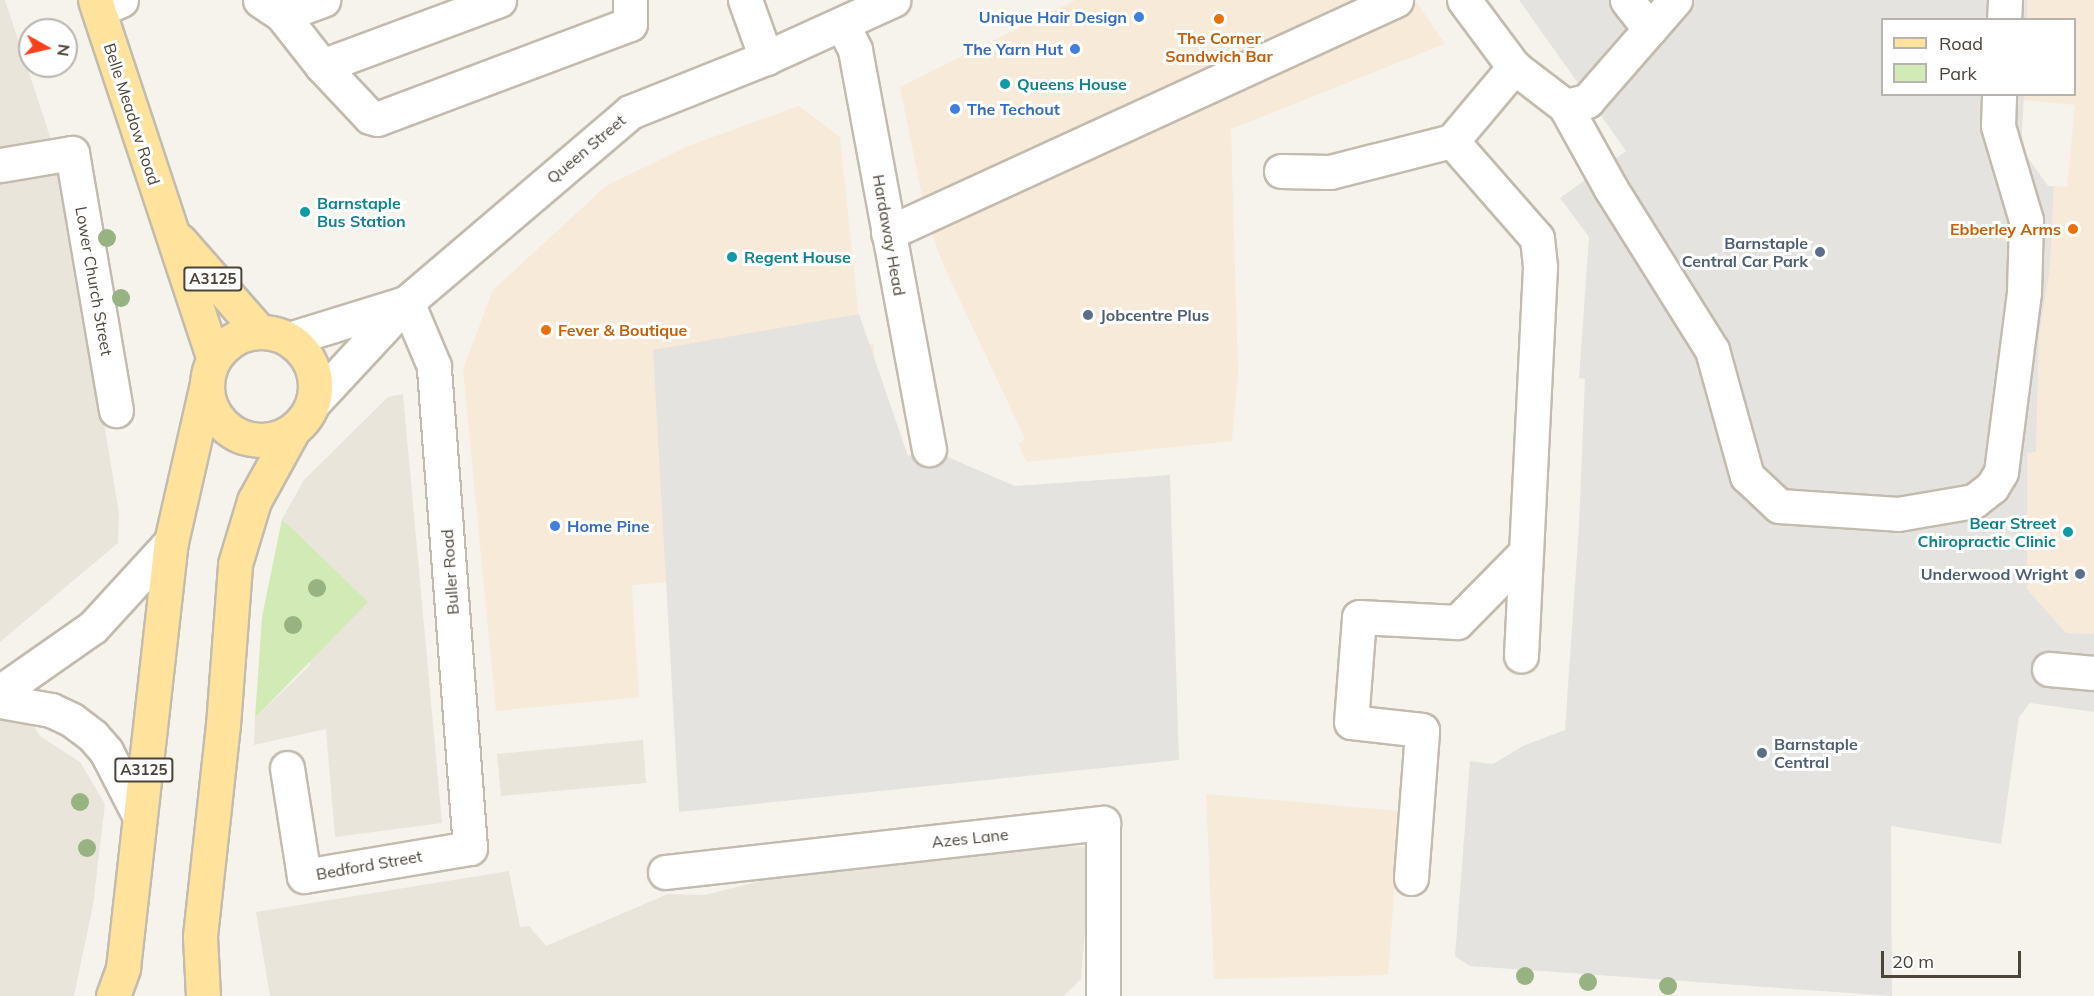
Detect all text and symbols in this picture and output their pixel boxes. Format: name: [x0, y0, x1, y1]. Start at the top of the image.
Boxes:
place label: Unique Hair Design: [979, 7, 1127, 27]
marker: Unique Hair Design: [1132, 10, 1146, 24]
marker: The Corner Sandwich Bar: [1212, 12, 1226, 26]
north arrow: [18, 18, 78, 78]
legend: [1881, 18, 2076, 96]
place label: The Corner Sandwich Bar: [1165, 28, 1273, 66]
text: Road: [1939, 32, 1983, 55]
place label: The Yarn Hut: [963, 39, 1063, 59]
street label: Belle Meadow Road: [100, 41, 164, 187]
marker: The Yarn Hut: [1068, 42, 1082, 56]
text: N: [53, 43, 75, 58]
text: Park: [1939, 62, 1977, 85]
place label: Queens House: [1017, 74, 1127, 94]
marker: Queens House: [998, 77, 1012, 91]
place label: The Techout: [967, 99, 1060, 119]
marker: The Techout: [948, 102, 962, 116]
street label: Queen Street: [543, 111, 629, 187]
street label: Hardaway Head: [869, 173, 909, 297]
place label: Barnstaple Bus Station: [317, 193, 406, 231]
street label: Lower Church Street: [71, 205, 117, 357]
marker: Barnstaple Bus Station: [298, 205, 312, 219]
place label: Ebberley Arms: [1950, 219, 2061, 239]
marker: Ebberley Arms: [2066, 222, 2080, 236]
place label: Barnstaple Central Car Park: [1682, 233, 1808, 271]
marker: Barnstaple Central Car Park: [1813, 245, 1827, 259]
place label: Regent House: [744, 247, 851, 267]
marker: Regent House: [725, 250, 739, 264]
road number: A3125: [183, 267, 243, 291]
place label: Jobcentre Plus: [1100, 305, 1209, 325]
marker: Jobcentre Plus: [1081, 308, 1095, 322]
place label: Fever & Boutique: [558, 320, 687, 340]
marker: Fever & Boutique: [539, 323, 553, 337]
place label: Bear Street Chiropractic Clinic: [1918, 513, 2056, 551]
place label: Home Pine: [567, 516, 650, 536]
marker: Home Pine: [548, 519, 562, 533]
marker: Bear Street Chiropractic Clinic: [2061, 525, 2075, 539]
street label: Buller Road: [437, 529, 463, 615]
place label: Underwood Wright: [1921, 564, 2068, 584]
marker: Underwood Wright: [2073, 567, 2087, 581]
place label: Barnstaple Central: [1774, 734, 1858, 772]
marker: Barnstaple Central: [1755, 746, 1769, 760]
road number: A3125: [114, 758, 174, 782]
street label: Azes Lane: [931, 824, 1009, 852]
street label: Bedford Street: [315, 846, 423, 884]
scale bar: [1884, 939, 2024, 977]
text: 20 m: [1892, 950, 1934, 973]

